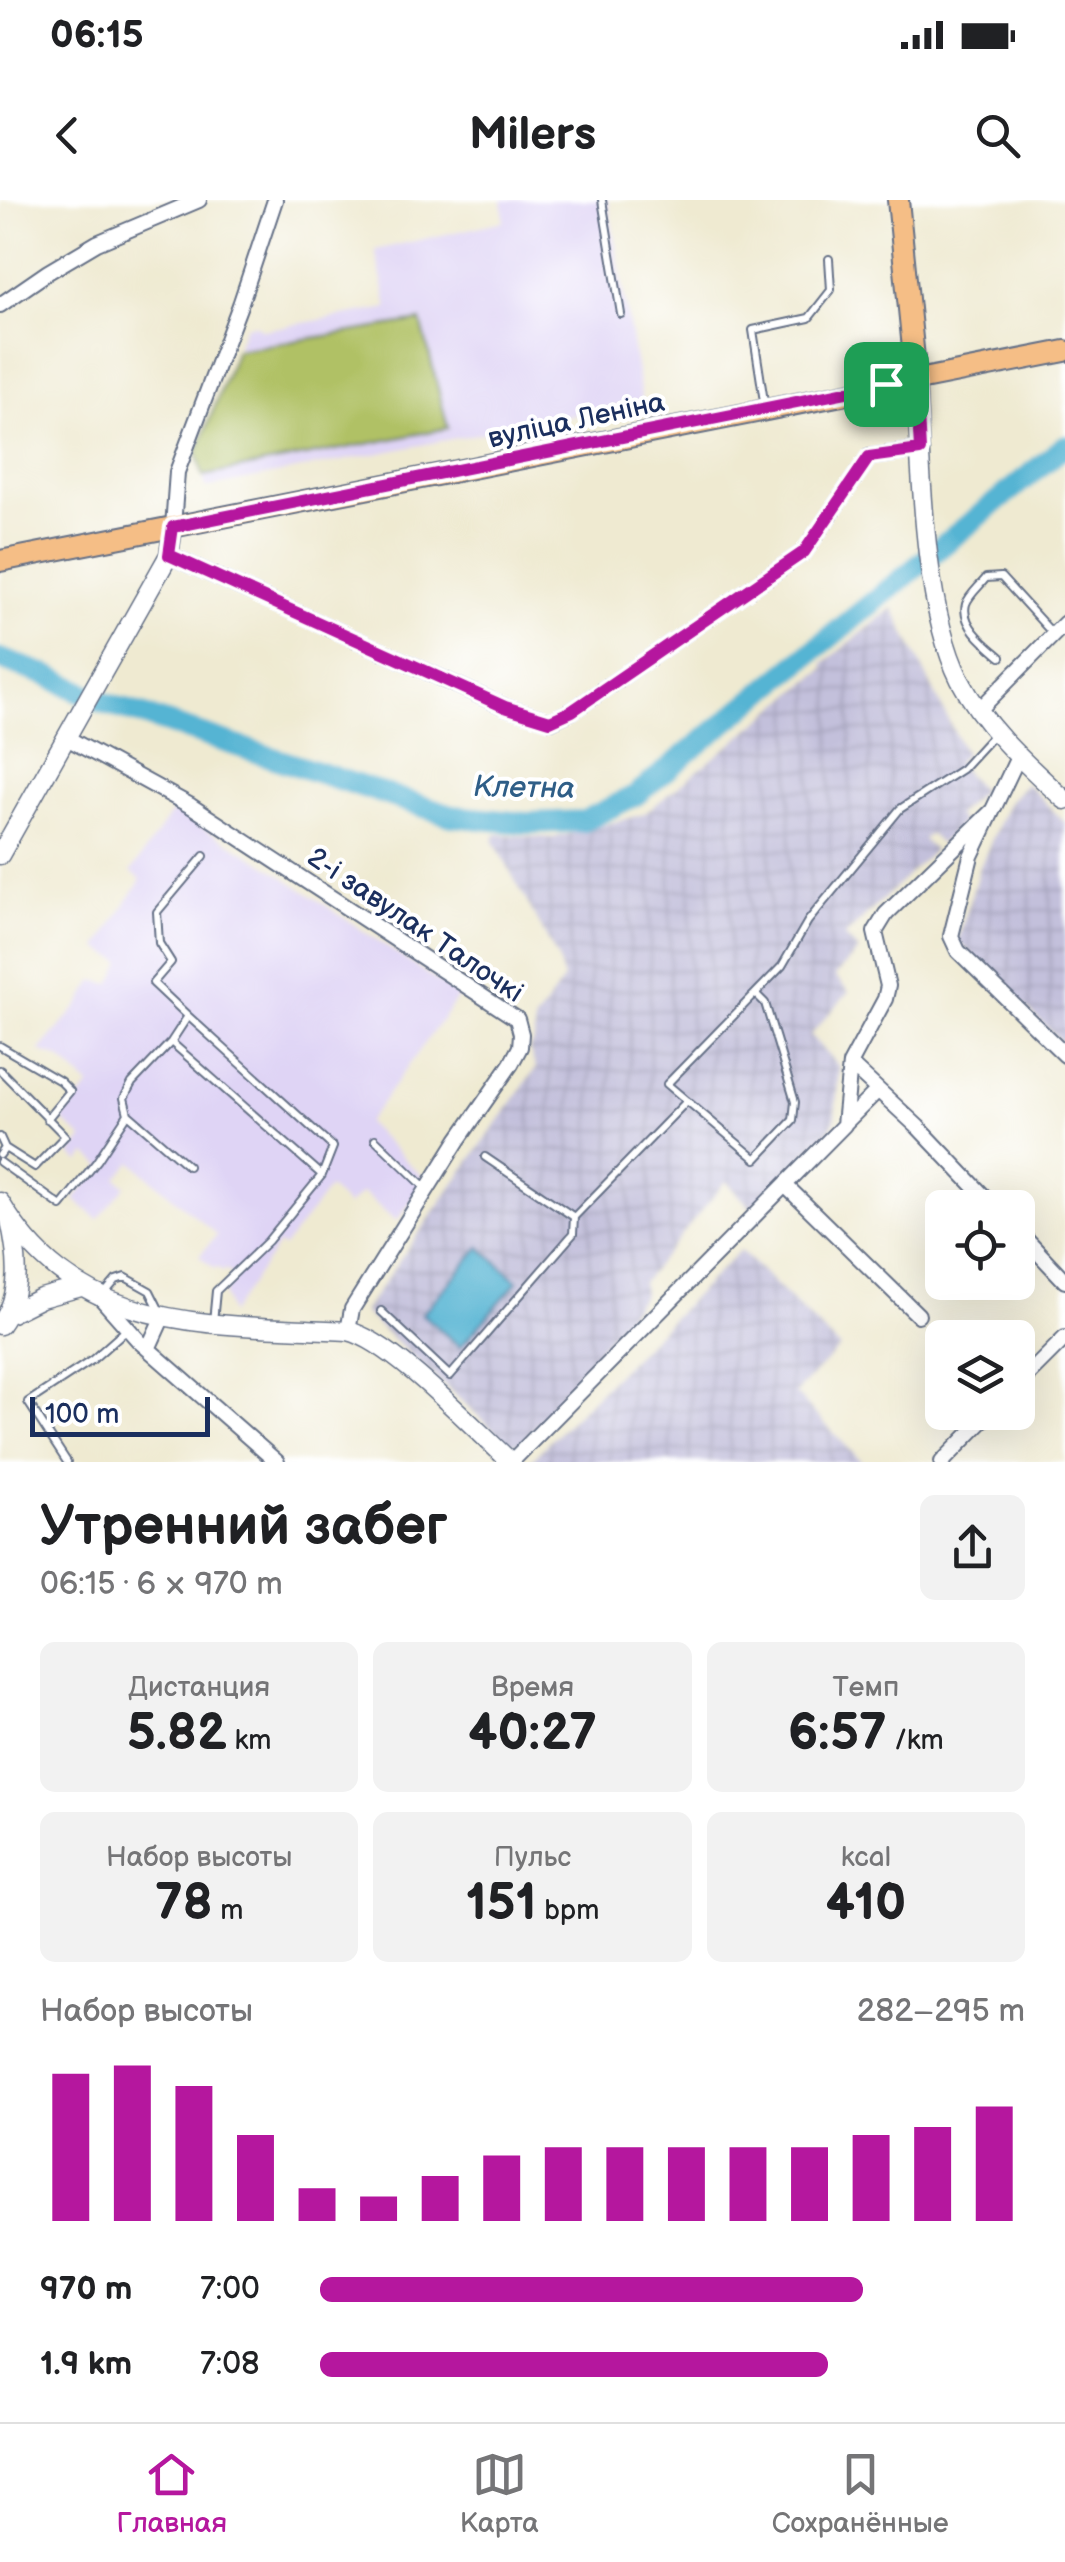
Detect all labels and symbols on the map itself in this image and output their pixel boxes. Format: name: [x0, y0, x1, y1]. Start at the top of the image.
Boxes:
pin: [844, 342, 929, 427]
street label: вуліца Леніна: [485, 386, 668, 455]
water label: Клетна: [473, 769, 575, 807]
street label: 2-і завулак Талочкі: [301, 841, 529, 1010]
scale bar: [30, 1392, 210, 1436]

